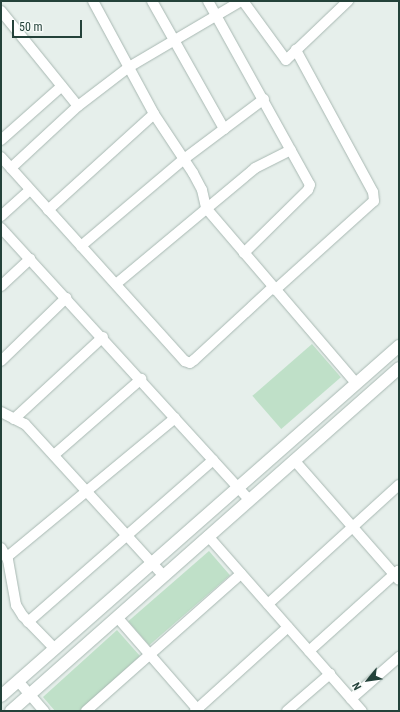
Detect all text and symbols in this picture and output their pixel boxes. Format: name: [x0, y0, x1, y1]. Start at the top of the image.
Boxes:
scale bar: [14, 12, 84, 38]
text: 50 m: [19, 20, 43, 34]
north arrow: [348, 660, 388, 700]
text: N: [350, 680, 364, 692]

